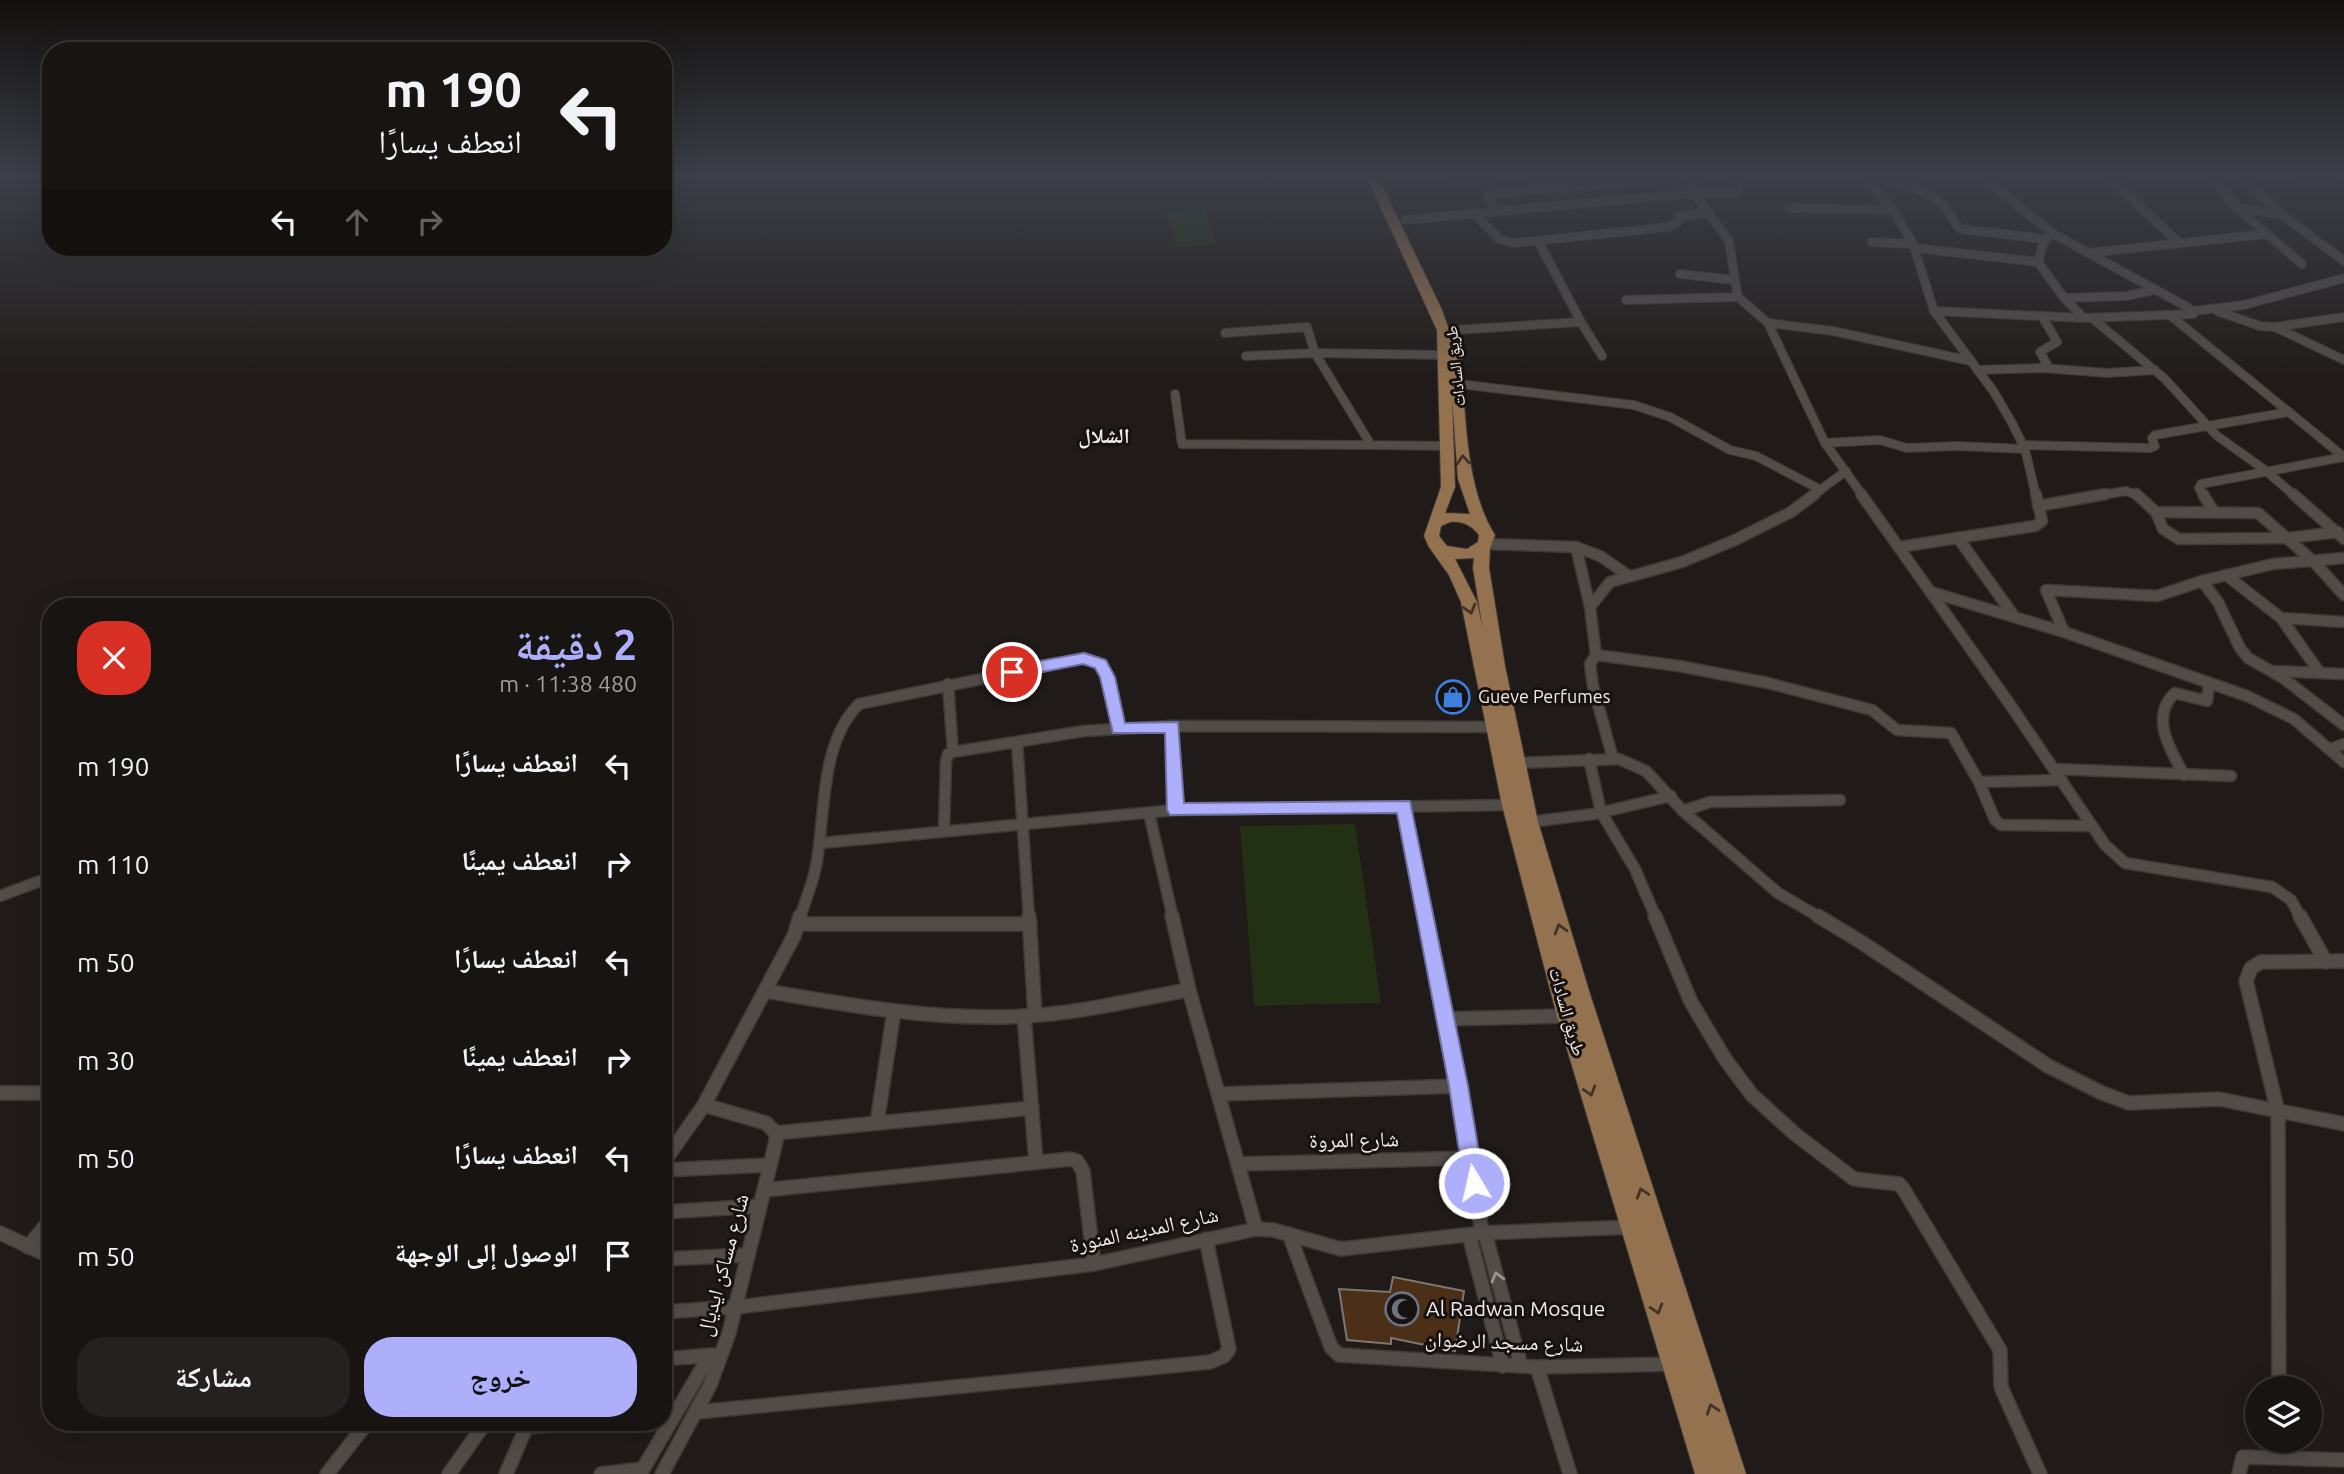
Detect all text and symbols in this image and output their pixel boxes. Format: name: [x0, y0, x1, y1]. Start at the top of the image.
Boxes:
text: 190 m: [385, 61, 522, 116]
icon: left: [546, 70, 637, 161]
text: انعطف يسارًا: [378, 123, 522, 159]
icon: left: [265, 203, 303, 241]
icon: ahead: [338, 203, 376, 241]
icon: right: [411, 203, 449, 241]
street label: طريق السادات: [1442, 325, 1470, 407]
district label: الشلال: [1078, 423, 1130, 449]
one-way arrow: [1456, 454, 1471, 465]
one-way arrow: [1462, 603, 1477, 615]
button: close: [77, 621, 151, 695]
text: 2 دقيقة: [515, 621, 637, 668]
pin: [982, 642, 1042, 702]
icon: arrive: [993, 653, 1031, 691]
text: 480 m · 11:38: [499, 671, 637, 696]
shop icon: Gueve Perfumes: [1434, 678, 1472, 716]
place label: Gueve Perfumes: [1478, 686, 1611, 706]
icon: left: [599, 747, 637, 785]
text: انعطف يسارًا: [454, 748, 578, 777]
text: 190 m: [77, 752, 149, 781]
icon: right: [599, 845, 637, 883]
text: انعطف يمينًا: [462, 846, 578, 875]
text: 110 m: [77, 850, 149, 879]
one-way arrow: [1554, 923, 1569, 935]
icon: left: [599, 943, 637, 981]
text: انعطف يسارًا: [454, 944, 578, 973]
text: 50 m: [77, 948, 135, 977]
street label: طريق السادات: [1544, 965, 1590, 1059]
icon: right: [599, 1041, 637, 1079]
text: انعطف يمينًا: [462, 1042, 578, 1071]
text: 30 m: [77, 1046, 135, 1075]
one-way arrow: [1581, 1085, 1596, 1097]
street label: شارع المروة: [1309, 1126, 1399, 1154]
icon: left: [599, 1139, 637, 1177]
text: انعطف يسارًا: [454, 1140, 578, 1169]
text: 50 m: [77, 1144, 135, 1173]
position arrow: [1437, 1146, 1511, 1220]
one-way arrow: [1636, 1187, 1651, 1199]
street label: شارع مساكن ايديال: [691, 1191, 755, 1339]
street label: شارع المدينه المنورة: [1067, 1202, 1221, 1258]
icon: arrive: [599, 1237, 637, 1275]
text: الوصول إلى الوجهة: [395, 1238, 578, 1267]
text: 50 m: [77, 1242, 135, 1271]
one-way arrow: [1491, 1271, 1505, 1283]
mosque icon: Al Radwan Mosque: [1383, 1290, 1421, 1328]
place label: Al Radwan Mosque: [1426, 1296, 1605, 1320]
one-way arrow: [1648, 1302, 1663, 1314]
street label: شارع مسجد الرضوان: [1424, 1326, 1584, 1358]
button: مشاركة: [77, 1337, 350, 1417]
button: خروج: [364, 1337, 637, 1417]
map controls: [2245, 1376, 2322, 1453]
button: layers: [2245, 1376, 2322, 1453]
one-way arrow: [1706, 1403, 1720, 1416]

